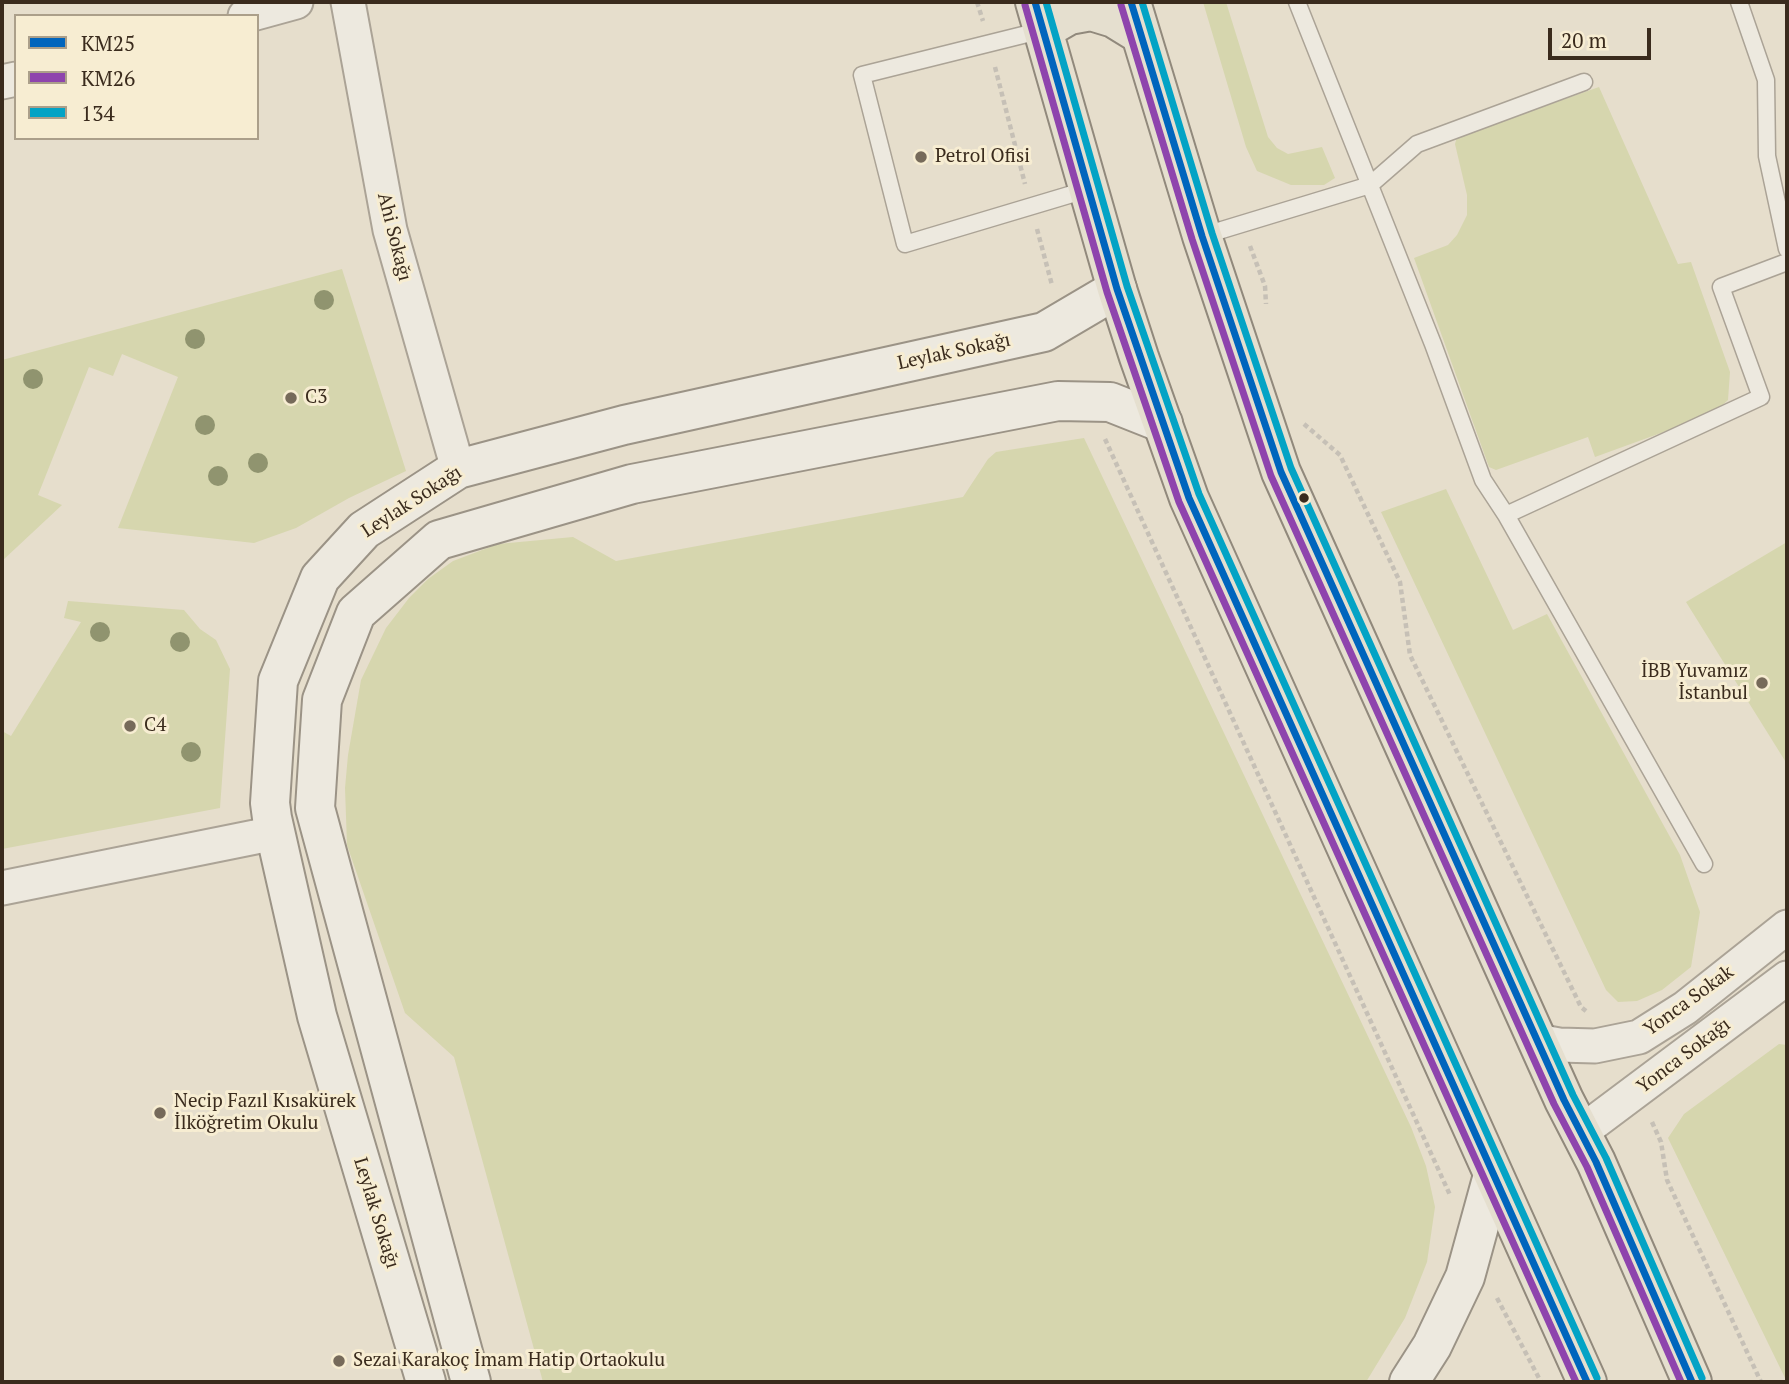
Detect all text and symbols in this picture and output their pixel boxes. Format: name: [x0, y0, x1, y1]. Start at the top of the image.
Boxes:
legend: [14, 14, 259, 140]
scale bar: [1551, 14, 1654, 58]
text: 20 m: [1561, 26, 1607, 54]
text: KM25: [81, 29, 135, 57]
text: KM26: [81, 64, 135, 92]
text: 134: [81, 99, 115, 127]
place label: Petrol Ofisi: [935, 146, 1030, 168]
marker: Petrol Ofisi: [913, 149, 929, 165]
street label: Ahi Sokağı: [372, 190, 416, 284]
street label: Leylak Sokağı: [895, 329, 1013, 375]
place label: C3: [305, 387, 327, 409]
marker: C3: [283, 390, 299, 406]
street label: Leylak Sokağı: [358, 461, 466, 543]
unlabelled marker: [1297, 491, 1311, 505]
place label: İBB Yuvamız İstanbul: [1641, 661, 1748, 705]
marker: İBB Yuvamız İstanbul: [1754, 675, 1770, 691]
place label: C4: [144, 715, 166, 737]
marker: C4: [122, 718, 138, 734]
street label: Yonca Sokak: [1640, 961, 1738, 1041]
street label: Yonca Sokağı: [1633, 1013, 1735, 1099]
place label: Necip Fazıl Kısakürek İlköğretim Okulu: [174, 1091, 356, 1135]
marker: Necip Fazıl Kısakürek İlköğretim Okulu: [152, 1105, 168, 1121]
street label: Leylak Sokağı: [348, 1155, 404, 1271]
place label: Sezai Karakoç İmam Hatip Ortaokulu: [353, 1350, 665, 1372]
marker: Sezai Karakoç İmam Hatip Ortaokulu: [331, 1353, 347, 1369]

